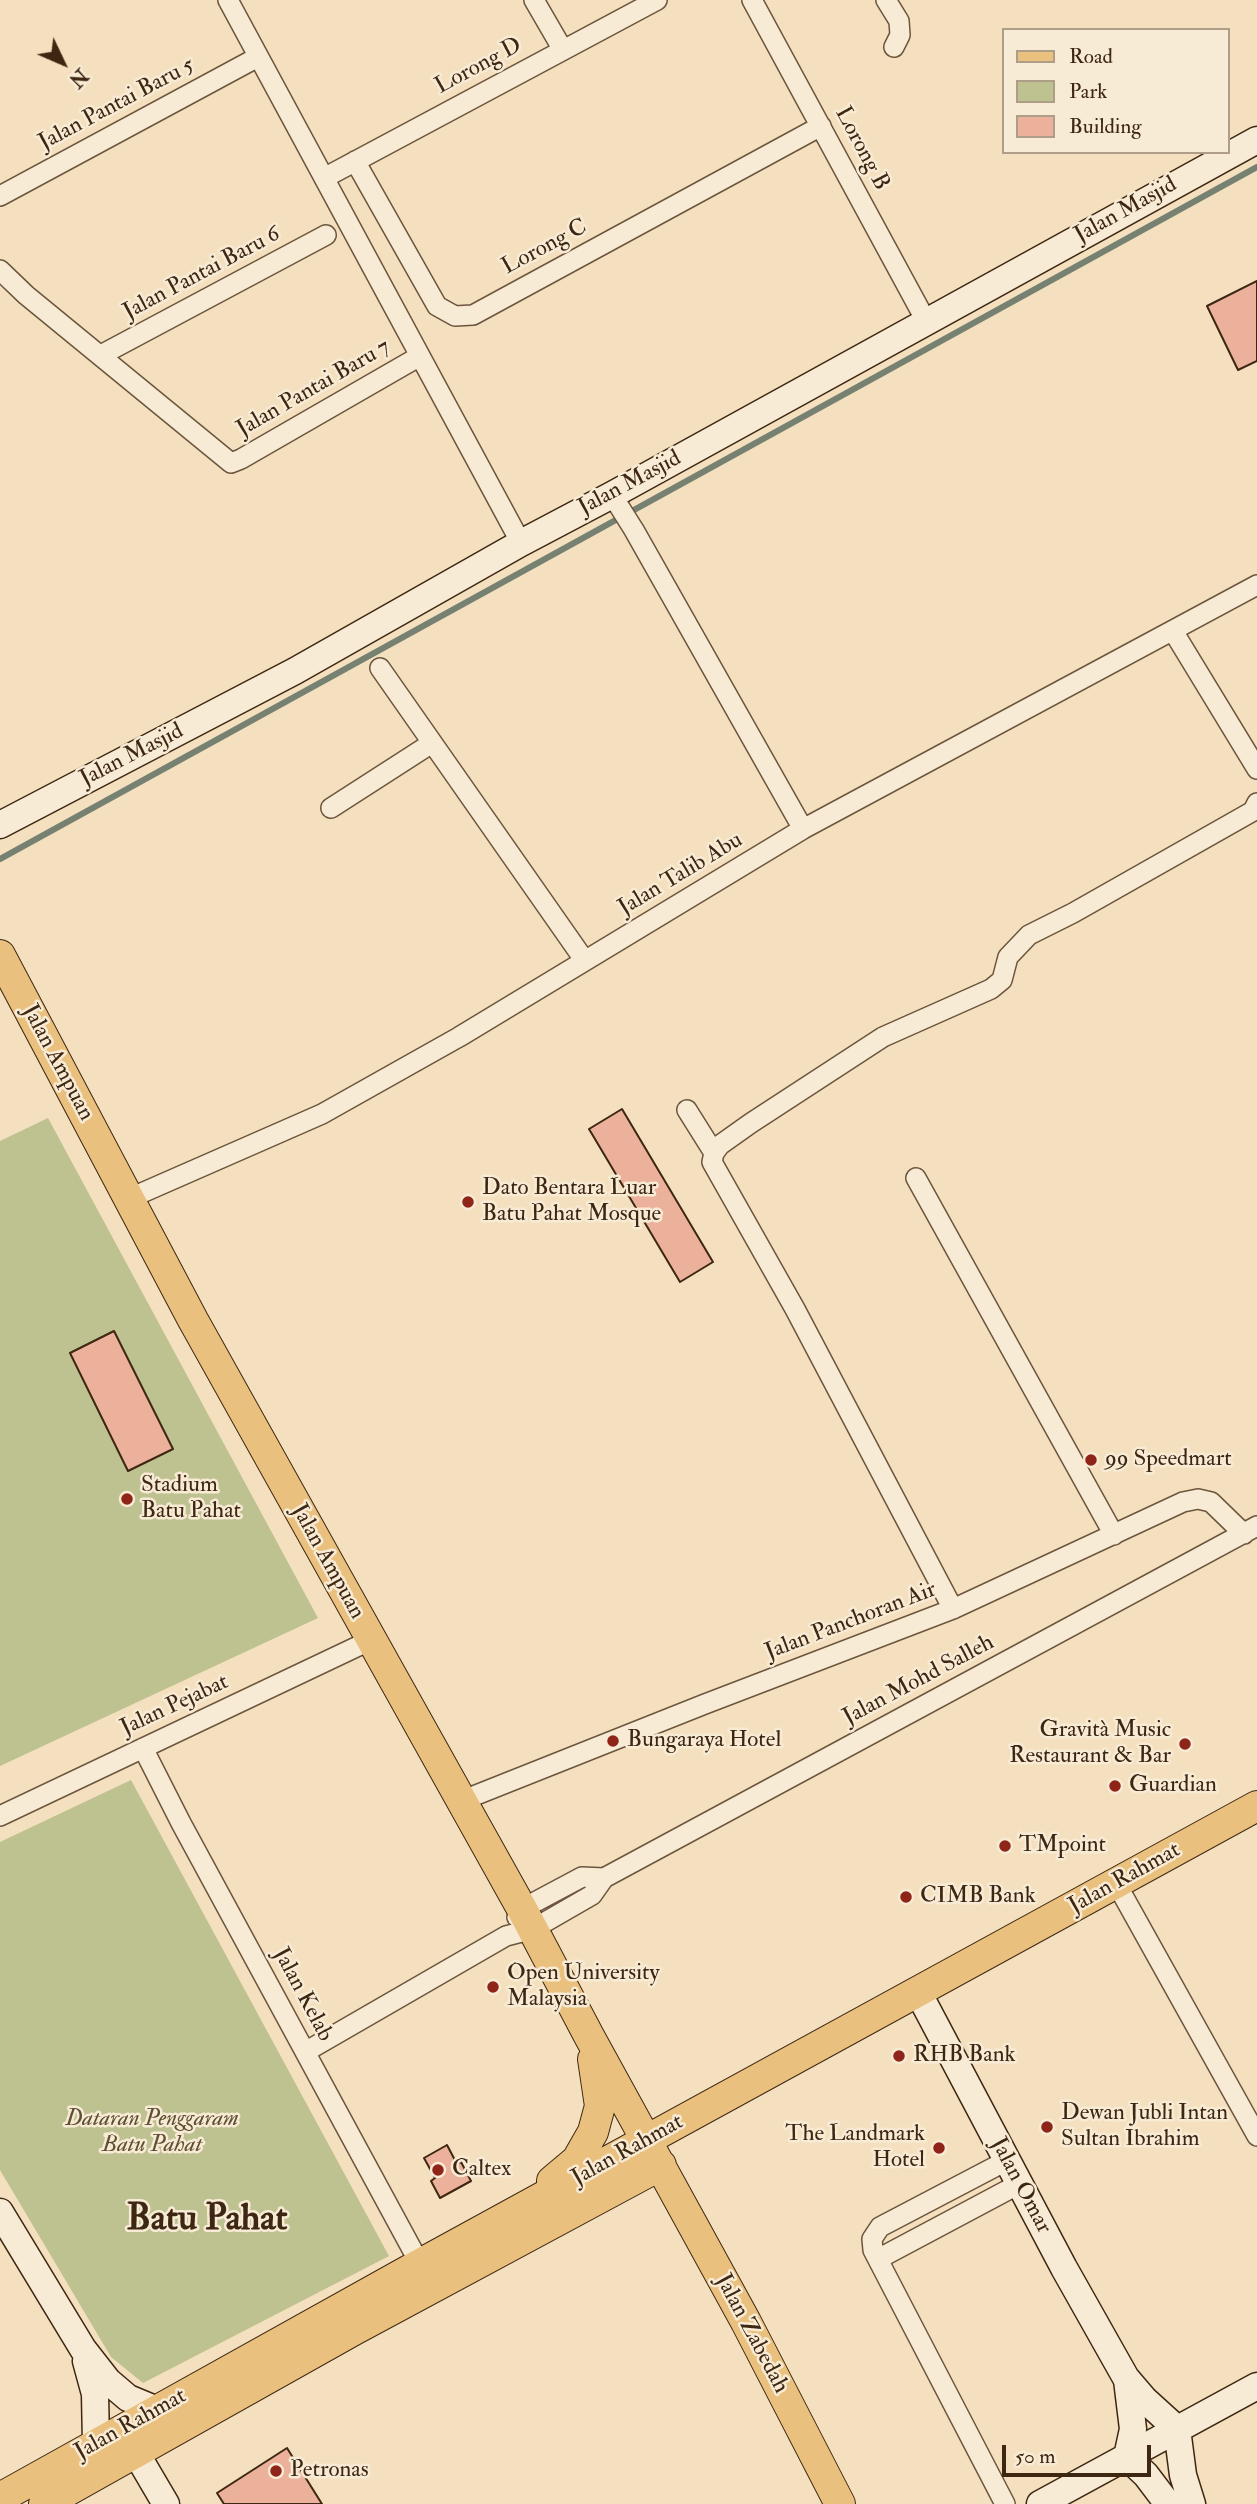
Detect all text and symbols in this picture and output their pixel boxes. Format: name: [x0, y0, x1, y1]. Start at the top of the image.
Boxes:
north arrow: [28, 28, 98, 98]
legend: [1002, 28, 1229, 154]
street label: Lorong D: [431, 33, 527, 101]
text: Road: [1069, 43, 1113, 70]
street label: Jalan Pantai Baru 5: [34, 52, 200, 158]
text: N: [64, 63, 93, 92]
text: Park: [1069, 78, 1107, 105]
street label: Lorong B: [828, 103, 894, 195]
text: Building: [1069, 113, 1142, 140]
street label: Jalan Masjid: [1070, 172, 1182, 250]
street label: Lorong C: [498, 214, 592, 282]
street label: Jalan Pantai Baru 6: [119, 221, 285, 327]
street label: Jalan Pantai Baru 7: [232, 334, 396, 444]
street label: Jalan Masjid: [574, 445, 686, 523]
street label: Jalan Masjid: [76, 718, 188, 794]
street label: Jalan Talib Abu: [614, 827, 748, 923]
street label: Jalan Ampuan: [15, 1000, 99, 1126]
place label: Dato Bentara Luar Batu Pahat Mosque: [482, 1175, 661, 1229]
marker: Dato Bentara Luar Batu Pahat Mosque: [460, 1194, 476, 1210]
place label: 99 Speedmart: [1105, 1446, 1232, 1474]
marker: 99 Speedmart: [1083, 1452, 1099, 1468]
place label: Stadium Batu Pahat: [141, 1472, 241, 1526]
marker: Stadium Batu Pahat: [119, 1491, 135, 1507]
street label: Jalan Ampuan: [284, 1500, 370, 1624]
street label: Jalan Panchoran Air: [762, 1577, 940, 1667]
street label: Jalan Mohd Salleh: [839, 1630, 999, 1732]
street label: Jalan Pejabat: [117, 1669, 233, 1743]
place label: Gravità Music Restaurant & Bar: [1009, 1717, 1171, 1771]
place label: Bungaraya Hotel: [627, 1727, 781, 1755]
marker: Bungaraya Hotel: [605, 1733, 621, 1749]
marker: Gravità Music Restaurant & Bar: [1177, 1736, 1193, 1752]
place label: Guardian: [1129, 1772, 1217, 1800]
marker: Guardian: [1107, 1778, 1123, 1794]
place label: TMpoint: [1019, 1832, 1106, 1860]
street label: Jalan Rahmat: [1064, 1837, 1186, 1921]
marker: TMpoint: [997, 1838, 1013, 1854]
place label: CIMB Bank: [920, 1883, 1036, 1911]
marker: CIMB Bank: [898, 1889, 914, 1905]
street label: Jalan Kelab: [266, 1943, 338, 2047]
place label: Open University Malaysia: [507, 1960, 660, 2014]
marker: Open University Malaysia: [485, 1979, 501, 1995]
place label: RHB Bank: [913, 2042, 1016, 2070]
marker: RHB Bank: [891, 2048, 907, 2064]
place label: Dewan Jubli Intan Sultan Ibrahim: [1061, 2100, 1228, 2154]
park label: Dataran Penggaram Batu Pahat: [66, 2106, 238, 2160]
street label: Jalan Rahmat: [567, 2109, 689, 2193]
marker: Dewan Jubli Intan Sultan Ibrahim: [1039, 2119, 1055, 2135]
place label: The Landmark Hotel: [785, 2121, 925, 2175]
street label: Jalan Omar: [983, 2133, 1057, 2239]
marker: The Landmark Hotel: [931, 2140, 947, 2156]
place label: Caltex: [452, 2156, 511, 2184]
marker: Caltex: [430, 2162, 446, 2178]
district label: Batu Pahat: [127, 2199, 287, 2243]
street label: Jalan Zabedah: [708, 2270, 794, 2398]
street label: Jalan Rahmat: [70, 2383, 192, 2467]
scale bar: [1005, 2430, 1154, 2474]
text: 50 m: [1015, 2443, 1056, 2470]
place label: Petronas: [290, 2457, 369, 2485]
marker: Petronas: [268, 2463, 284, 2479]

